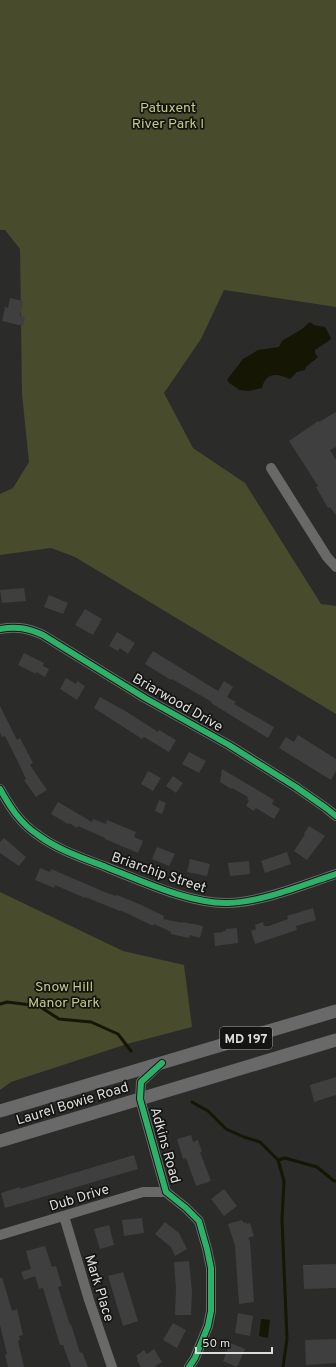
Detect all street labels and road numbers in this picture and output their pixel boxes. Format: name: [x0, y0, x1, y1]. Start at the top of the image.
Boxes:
street label: Briarwood Drive: [129, 671, 225, 736]
street label: Briarchip Street: [109, 849, 208, 898]
road number: MD 197: [220, 1027, 272, 1049]
street label: Laurel Bowie Road: [14, 1079, 131, 1130]
street label: Adkins Road: [146, 1105, 184, 1185]
street label: Dub Drive: [47, 1181, 111, 1216]
street label: Mark Place: [80, 1253, 117, 1324]

